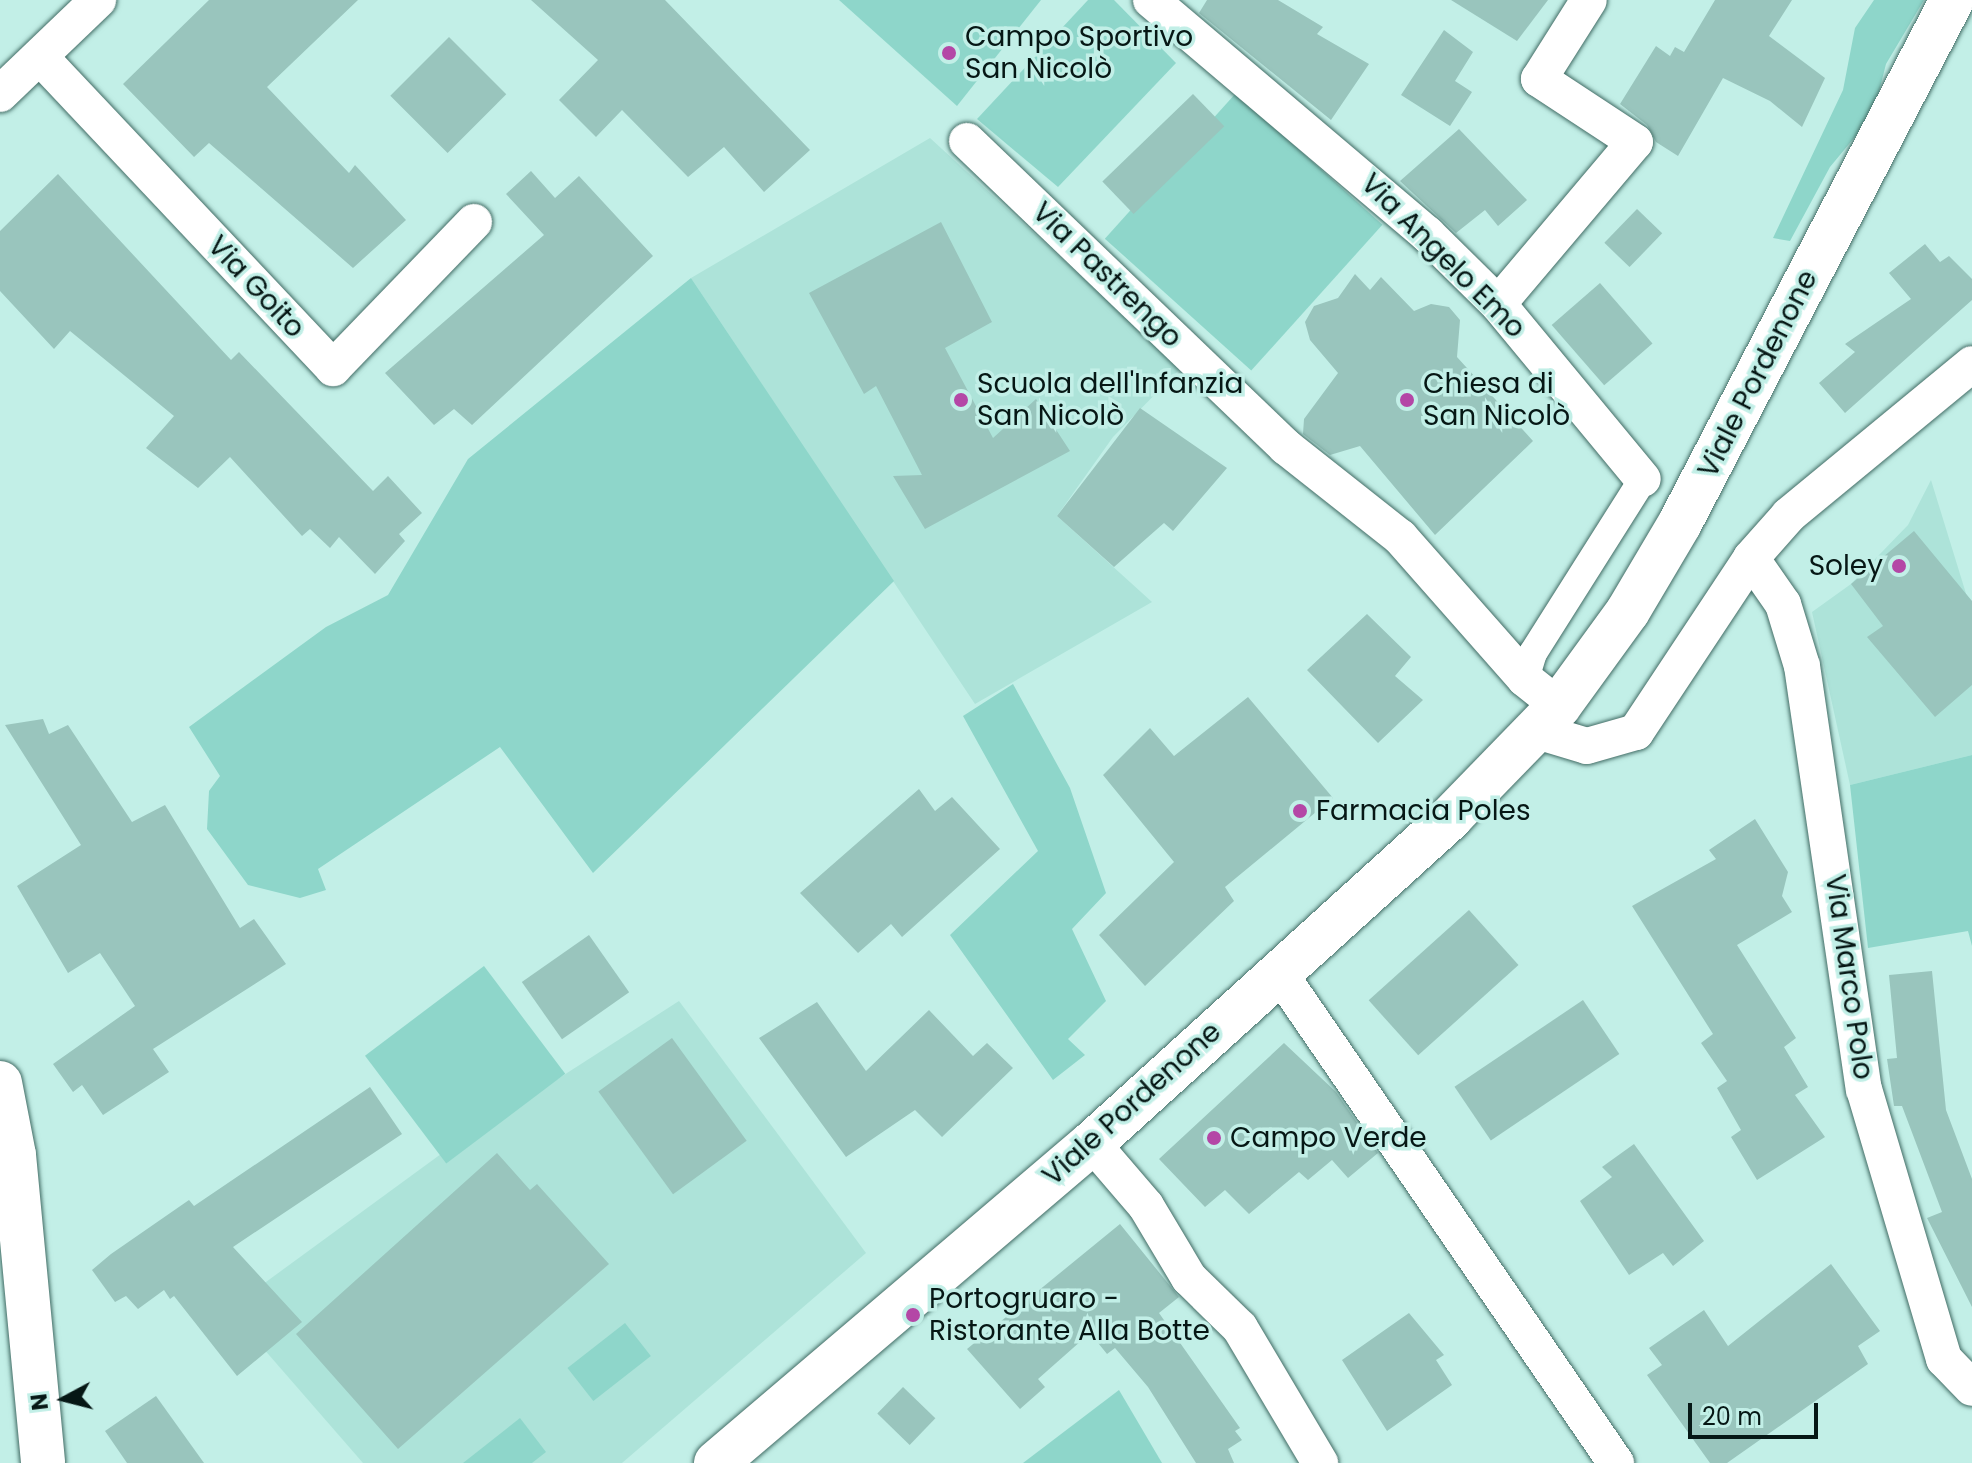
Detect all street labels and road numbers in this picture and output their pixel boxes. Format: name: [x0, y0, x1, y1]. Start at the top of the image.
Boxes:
street label: Via Angelo Emo: [1354, 167, 1532, 345]
street label: Via Pastrengo: [1025, 195, 1189, 355]
street label: Via Goito: [200, 229, 312, 345]
street label: Viale Pordenone: [1691, 265, 1825, 483]
street label: Via Marco Polo: [1818, 872, 1880, 1082]
street label: Viale Pordenone: [1036, 1015, 1228, 1193]

